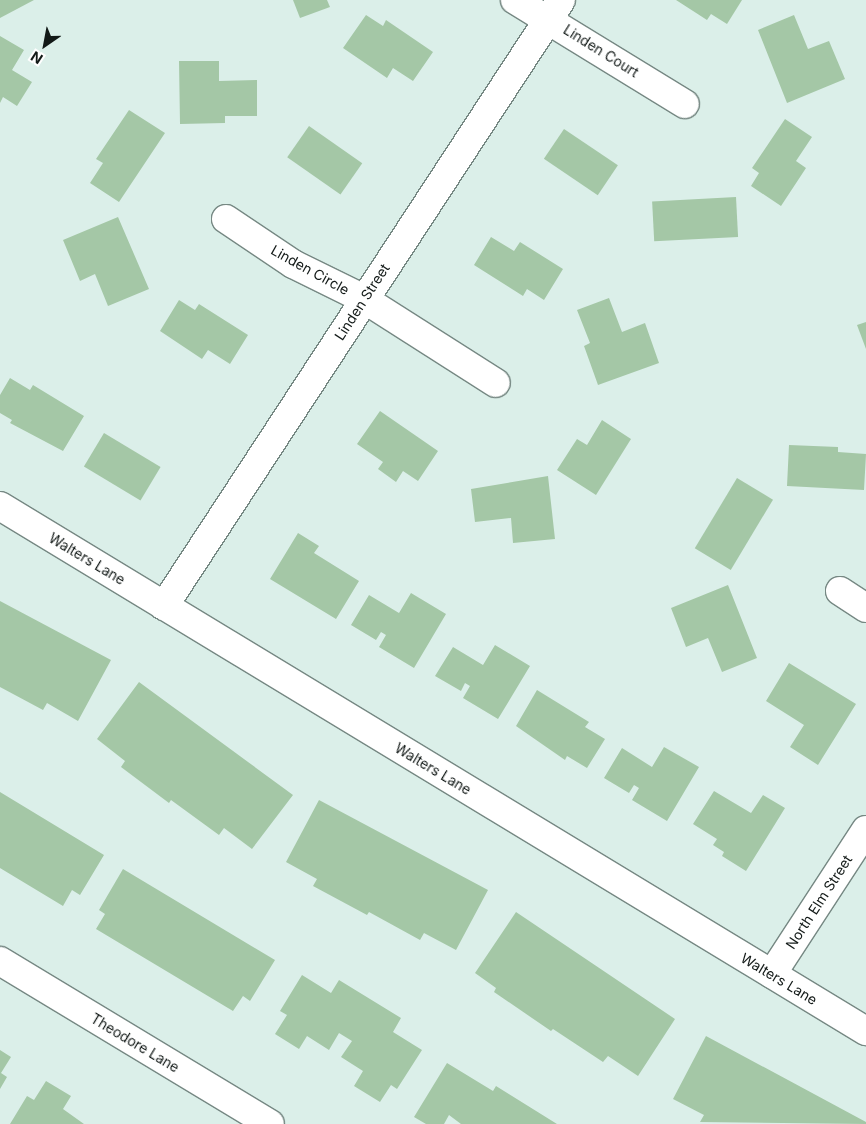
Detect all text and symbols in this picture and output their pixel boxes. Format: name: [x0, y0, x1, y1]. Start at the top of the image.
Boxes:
north arrow: [20, 20, 70, 70]
street label: Linden Court: [560, 21, 642, 81]
text: N: [27, 48, 46, 68]
street label: Linden Circle: [268, 242, 352, 298]
street label: Linden Street: [331, 261, 393, 343]
street label: Walters Lane: [46, 530, 128, 588]
street label: Walters Lane: [392, 740, 474, 798]
street label: North Elm Street: [782, 852, 856, 952]
street label: Walters Lane: [738, 950, 820, 1008]
street label: Theodore Lane: [88, 1010, 182, 1076]

